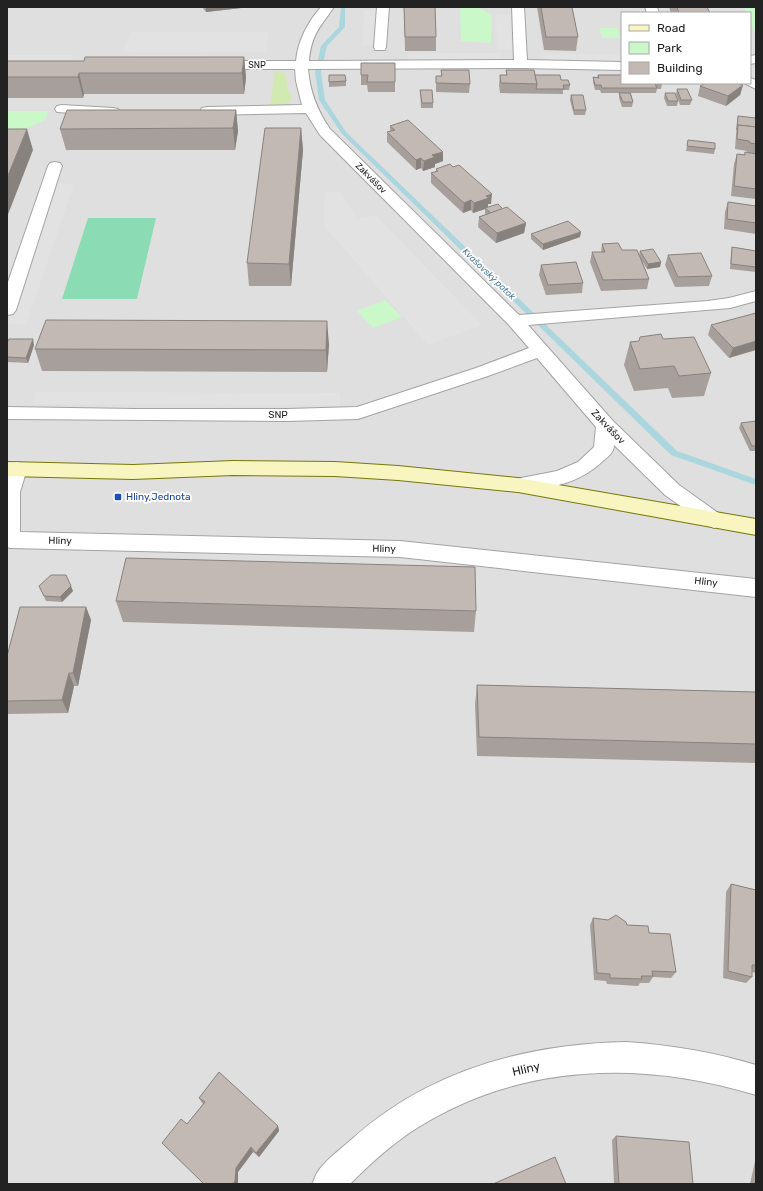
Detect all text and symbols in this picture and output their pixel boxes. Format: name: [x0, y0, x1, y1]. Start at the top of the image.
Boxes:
legend: [621, 12, 751, 84]
text: Road: [657, 21, 685, 35]
text: Park: [657, 41, 683, 55]
street label: SNP: [248, 60, 266, 70]
text: Building: [657, 61, 703, 75]
street label: Zakvášov: [354, 161, 388, 195]
water label: Kvašovský potok: [461, 246, 518, 302]
street label: Zakvášov: [588, 407, 628, 447]
street label: SNP: [268, 409, 288, 421]
place label: Hliny,Jednota: [126, 491, 190, 503]
marker: Hliny,Jednota: [113, 492, 123, 502]
street label: Hliny: [48, 535, 72, 547]
street label: Hliny: [372, 543, 396, 555]
street label: Hliny: [694, 575, 719, 589]
street label: Hliny: [511, 1059, 542, 1079]

